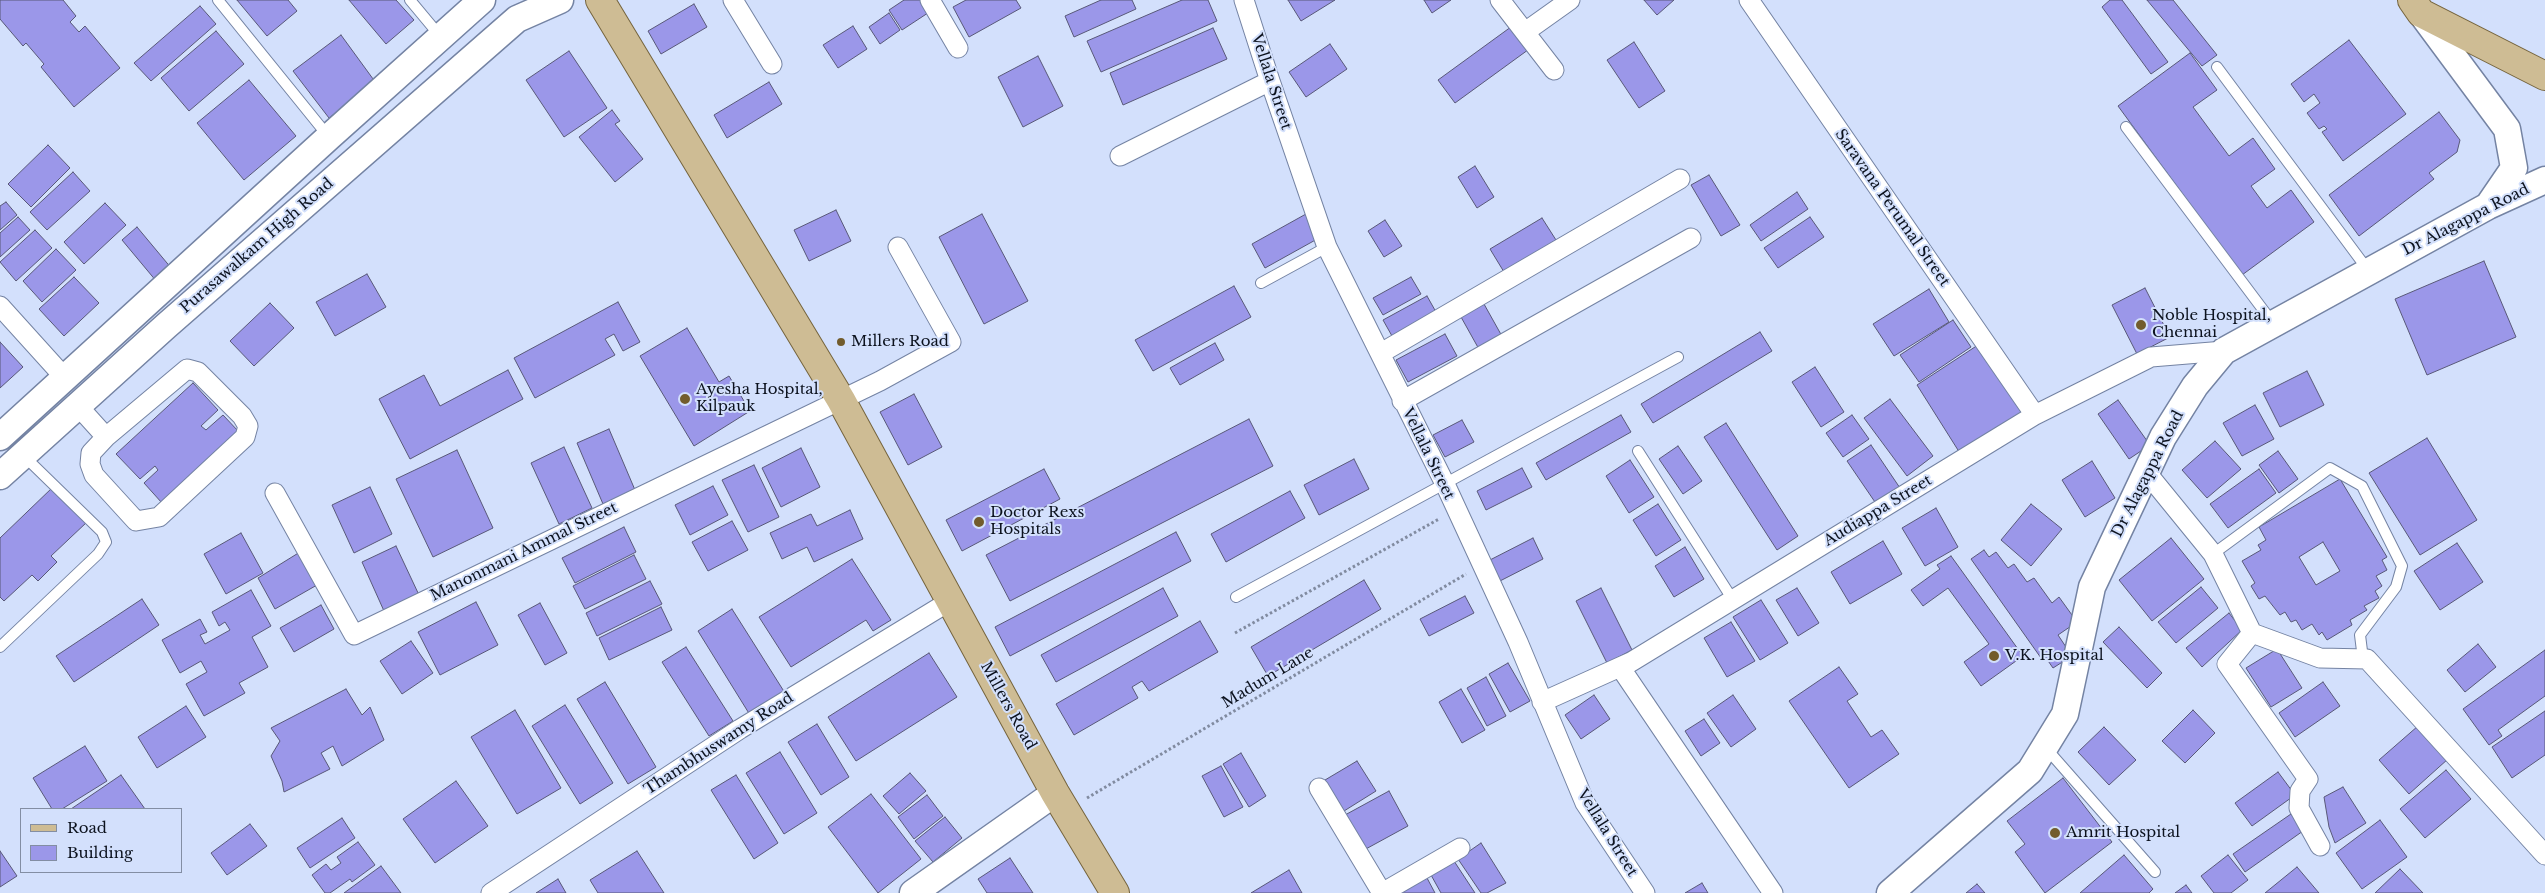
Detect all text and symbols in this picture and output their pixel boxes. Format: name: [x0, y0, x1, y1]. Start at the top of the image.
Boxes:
street label: Vellala Street: [1247, 32, 1295, 132]
street label: Saravana Perumal Street: [1831, 126, 1953, 290]
street label: Purasawalkam High Road: [177, 175, 337, 317]
street label: Dr Alagappa Road: [2400, 180, 2532, 260]
place label: Noble Hospital, Chennai: [2152, 307, 2271, 342]
marker: Noble Hospital, Chennai: [2134, 318, 2148, 332]
place label: Millers Road: [851, 333, 949, 351]
marker: Millers Road: [835, 336, 847, 348]
place label: Ayesha Hospital, Kilpauk: [696, 381, 823, 416]
marker: Ayesha Hospital, Kilpauk: [678, 392, 692, 406]
street label: Vellala Street: [1398, 405, 1458, 503]
street label: Dr Alagappa Road: [2108, 408, 2188, 540]
street label: Audiappa Street: [1821, 472, 1935, 550]
street label: Manonmani Ammal Street: [428, 499, 620, 605]
place label: Doctor Rexs Hospitals: [990, 504, 1084, 539]
marker: Doctor Rexs Hospitals: [972, 515, 986, 529]
street label: Madum Lane: [1219, 644, 1317, 712]
place label: V.K. Hospital: [2005, 647, 2104, 665]
marker: V.K. Hospital: [1987, 649, 2001, 663]
street label: Millers Road: [976, 659, 1040, 753]
street label: Thambhuswamy Road: [641, 689, 797, 799]
street label: Vellala Street: [1573, 786, 1641, 880]
legend: [20, 808, 182, 873]
text: Road: [67, 818, 107, 837]
place label: Amrit Hospital: [2066, 824, 2180, 842]
marker: Amrit Hospital: [2048, 826, 2062, 840]
text: Building: [67, 843, 133, 862]

